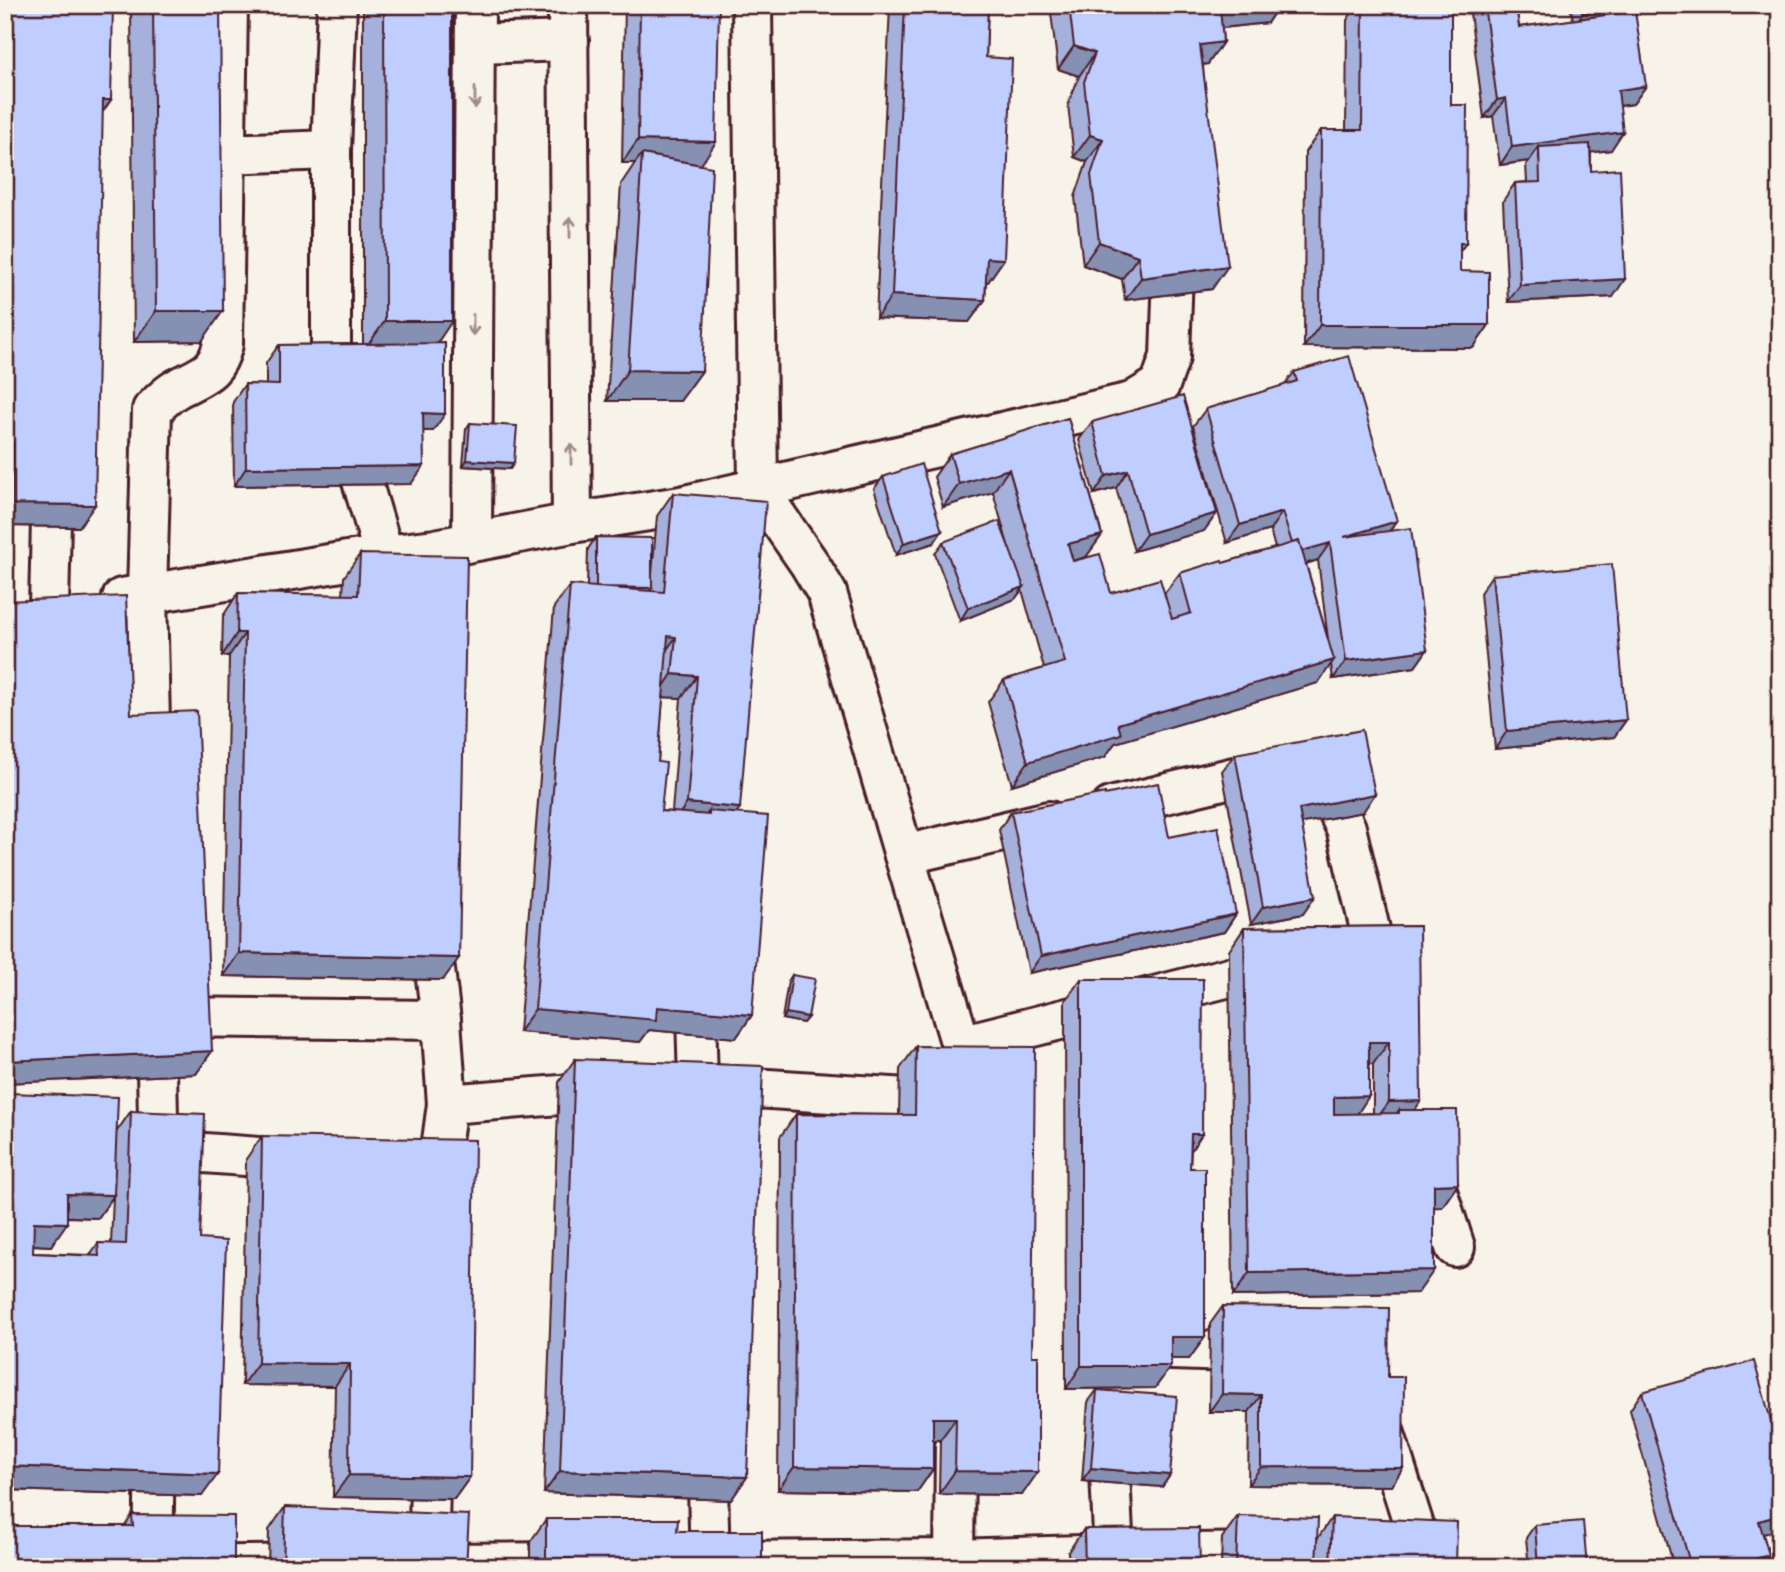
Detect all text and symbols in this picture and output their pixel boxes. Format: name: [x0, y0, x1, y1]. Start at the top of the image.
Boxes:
one-way arrow: [468, 86, 481, 109]
one-way arrow: [563, 216, 577, 239]
one-way arrow: [466, 314, 480, 337]
one-way arrow: [565, 443, 578, 466]

